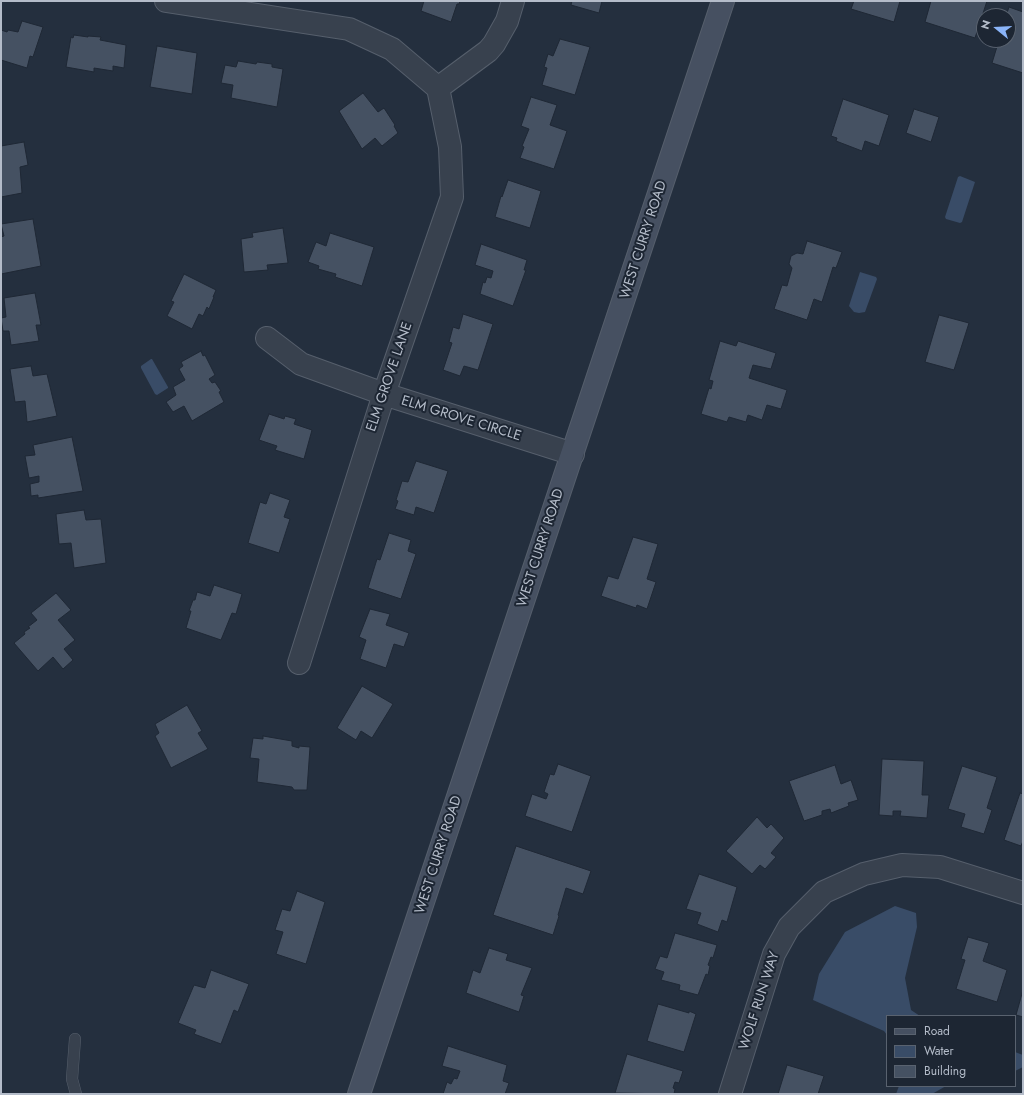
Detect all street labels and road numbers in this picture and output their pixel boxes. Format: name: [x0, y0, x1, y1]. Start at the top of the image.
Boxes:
street label: WEST CURRY ROAD: [617, 179, 671, 301]
street label: ELM GROVE LANE: [363, 320, 417, 434]
street label: ELM GROVE CIRCLE: [399, 393, 523, 445]
street label: WEST CURRY ROAD: [514, 487, 568, 609]
street label: WEST CURRY ROAD: [412, 794, 466, 916]
street label: WOLF RUN WAY: [736, 950, 784, 1052]

